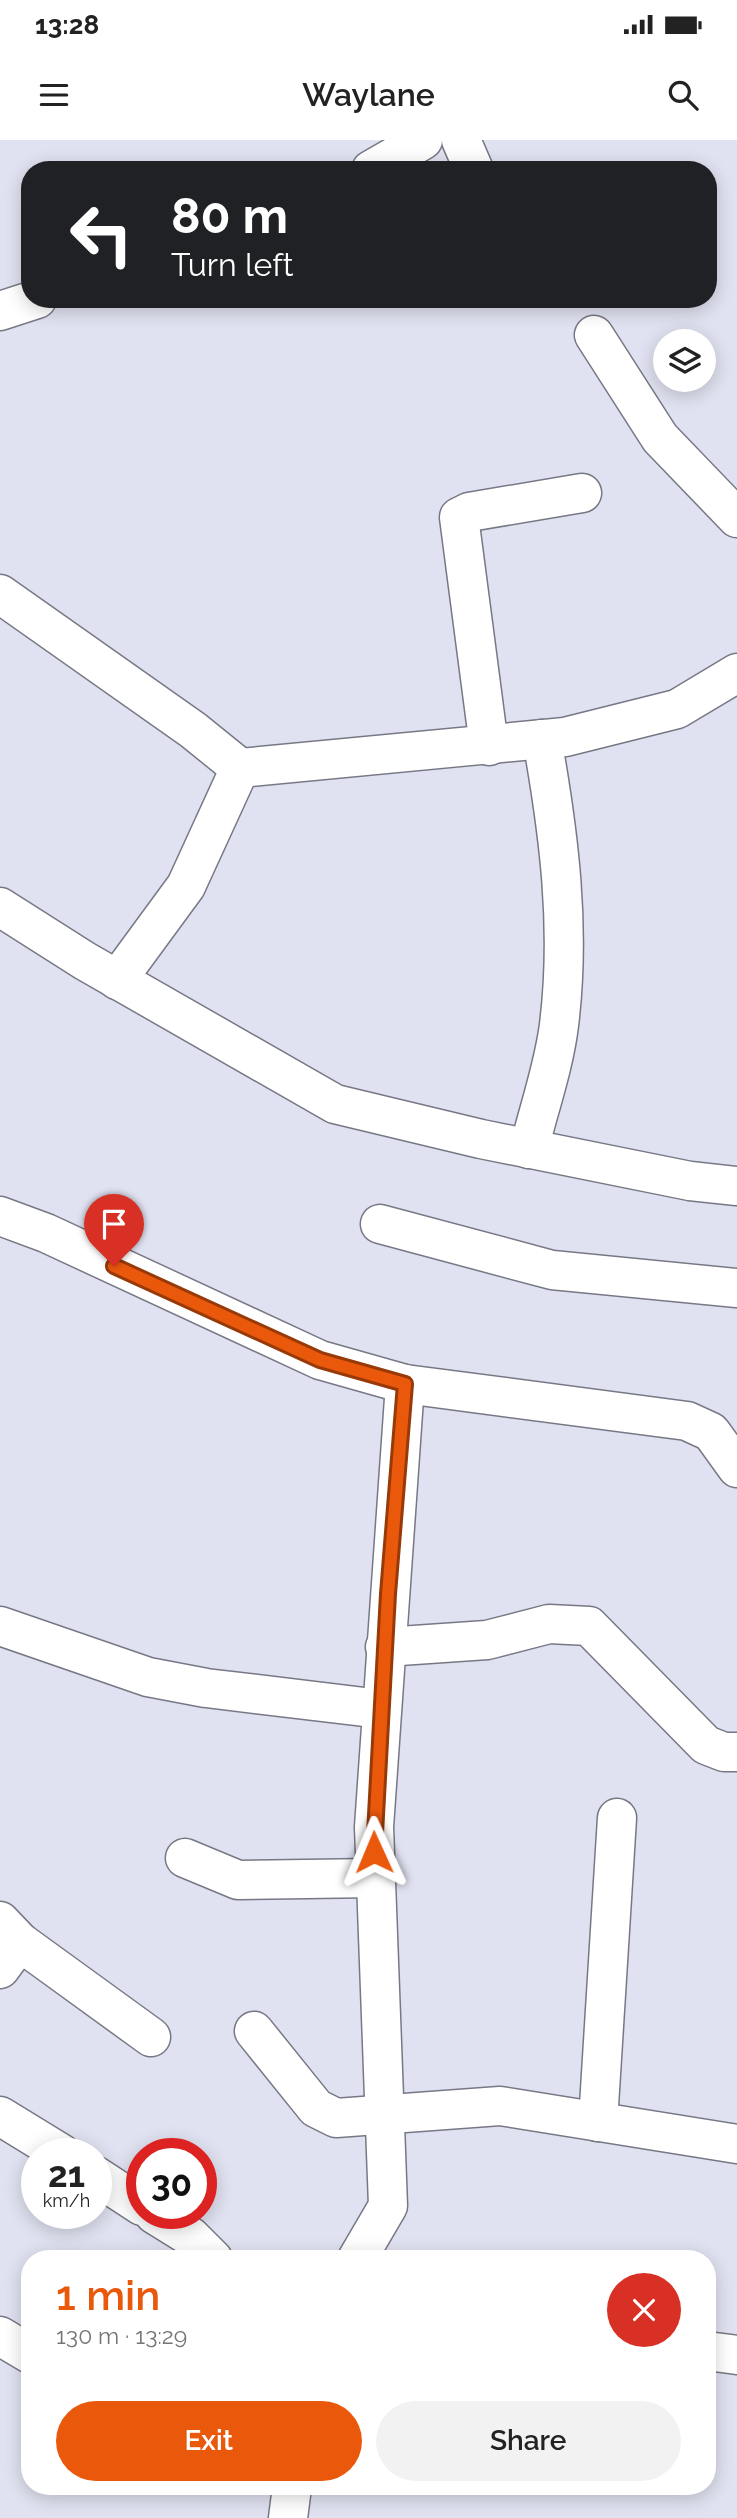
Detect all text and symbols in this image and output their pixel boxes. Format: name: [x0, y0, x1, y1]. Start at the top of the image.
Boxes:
text: 13:28: [35, 10, 99, 40]
icon: menu: [35, 76, 73, 114]
text: Waylane: [302, 76, 435, 113]
icon: search: [664, 76, 702, 114]
text: 80 m: [171, 187, 288, 244]
icon: left: [56, 189, 147, 280]
text: Turn left: [171, 246, 293, 283]
map controls: [653, 329, 716, 392]
button: layers: [653, 329, 716, 392]
pin: [84, 1194, 144, 1266]
icon: arrive: [95, 1205, 133, 1243]
position arrow: [337, 1815, 411, 1889]
speed limit sign: 30: [126, 2138, 217, 2229]
text: 21: [48, 2154, 85, 2195]
text: km/h: [43, 2190, 90, 2211]
text: 1 min: [56, 2271, 160, 2320]
button: close: [607, 2273, 681, 2347]
text: 130 m · 13:29: [56, 2322, 187, 2349]
button: Exit: [56, 2401, 362, 2481]
button: Share: [376, 2401, 681, 2481]

